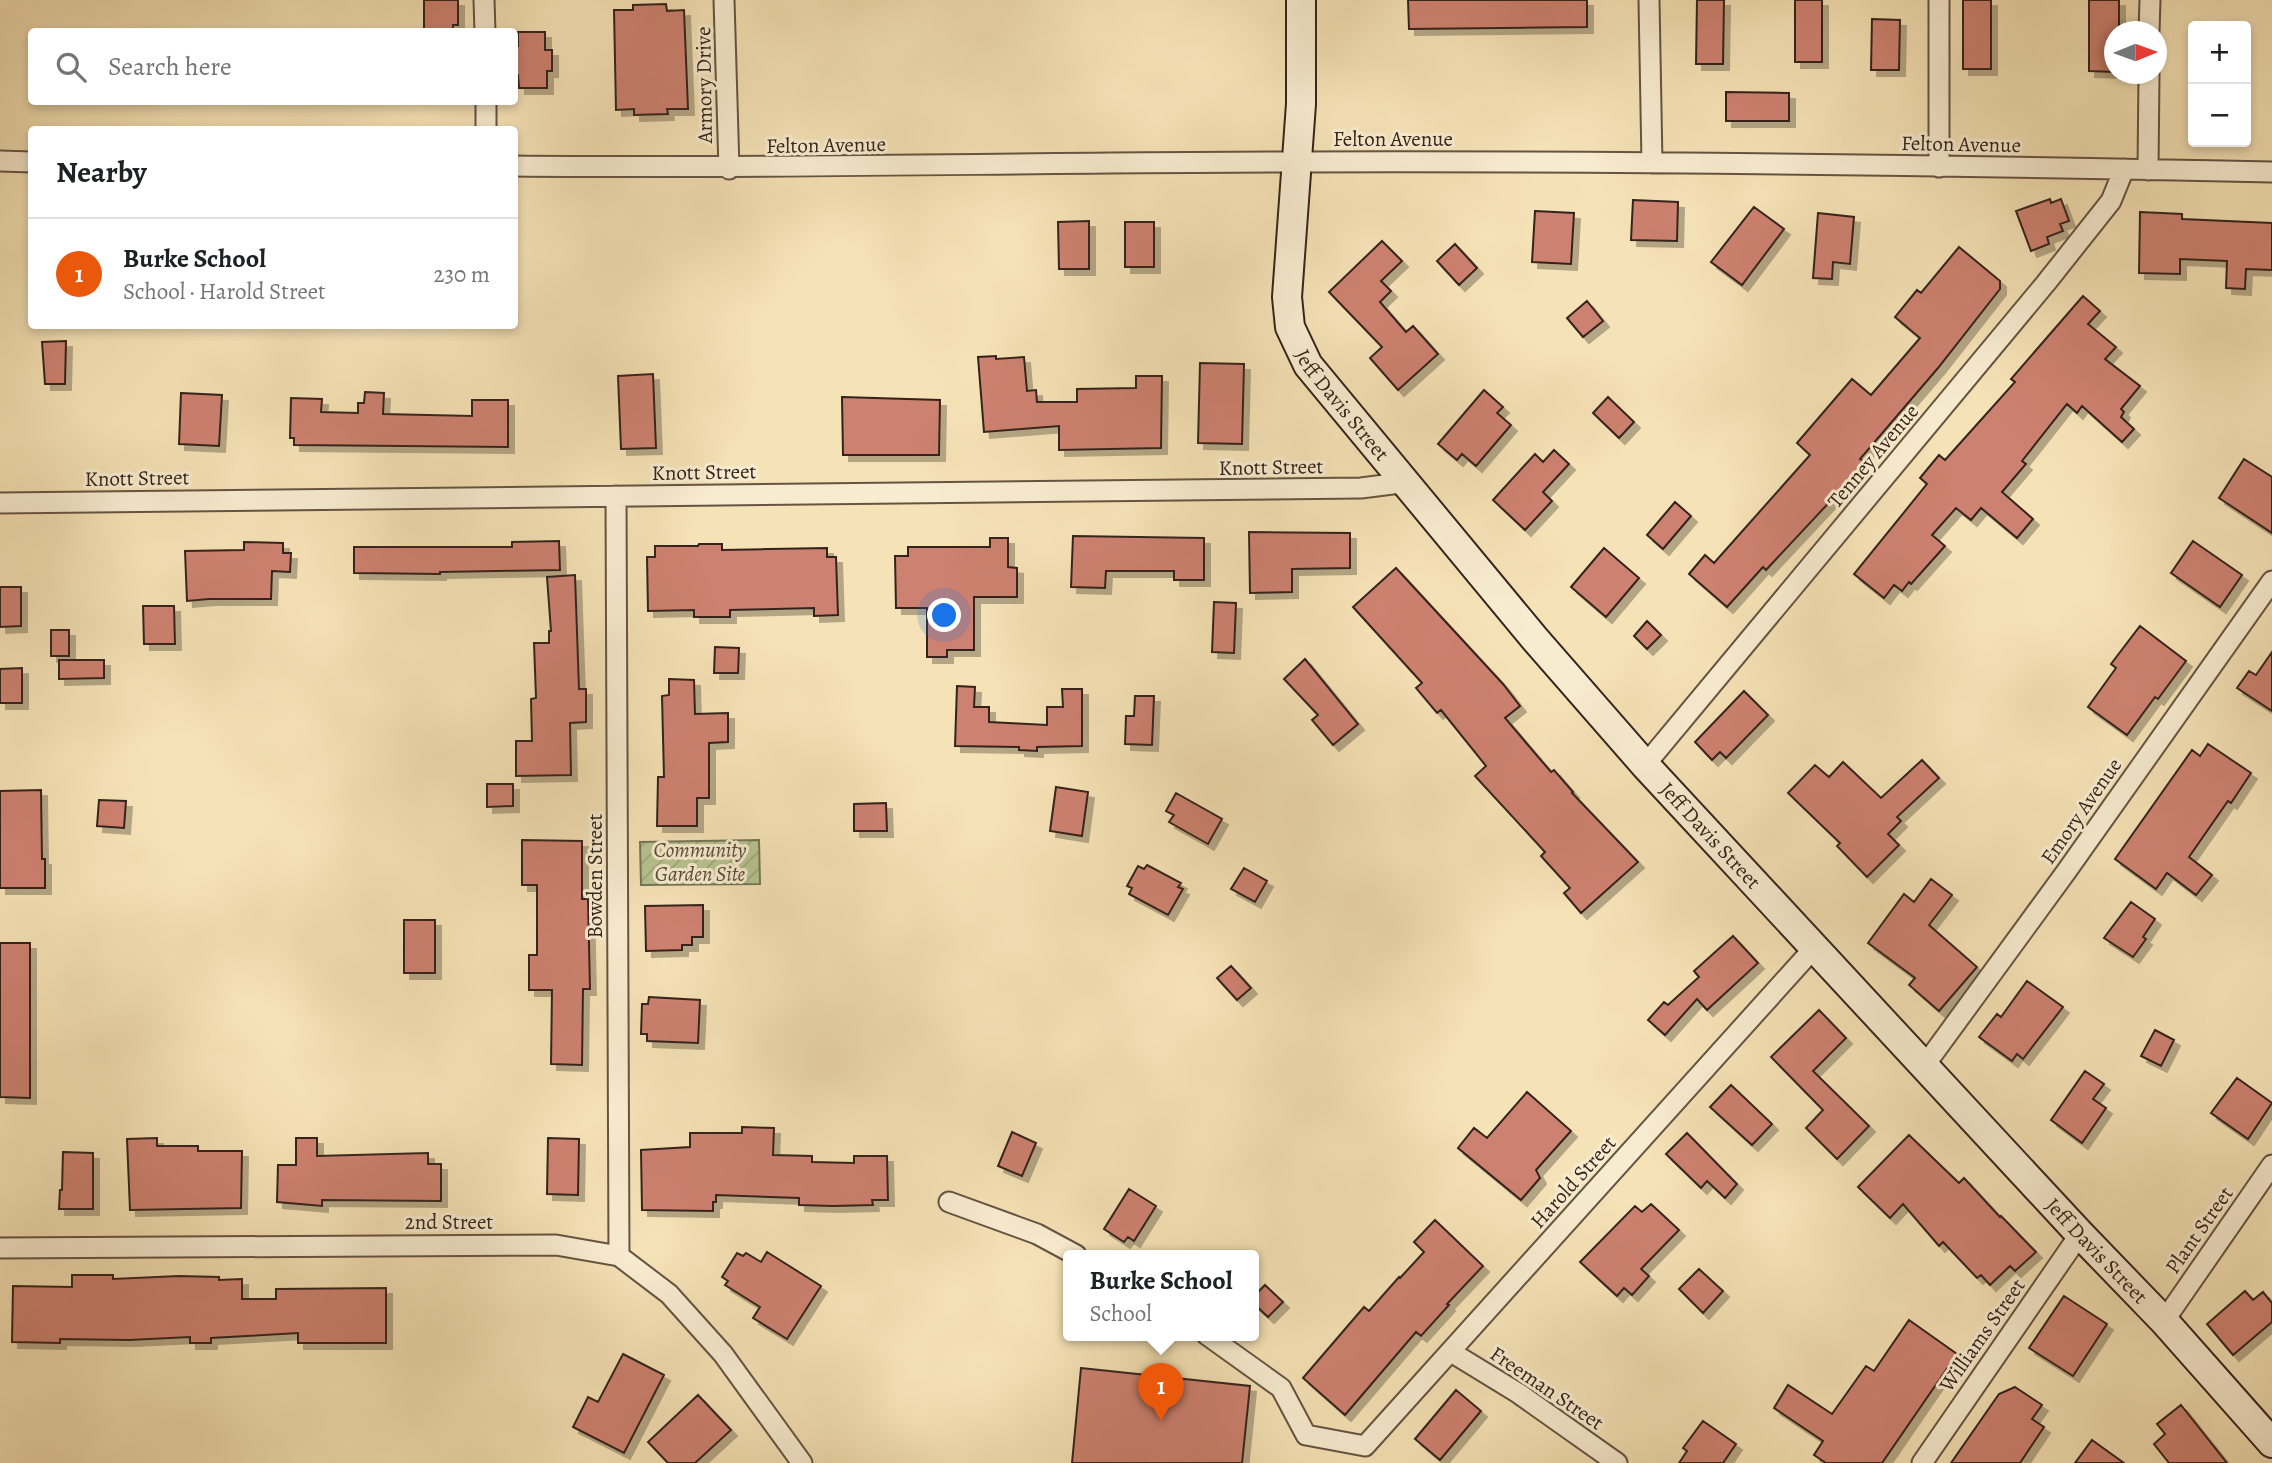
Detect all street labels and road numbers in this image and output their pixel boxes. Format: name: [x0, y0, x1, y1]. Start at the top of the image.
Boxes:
street label: Armory Drive: [689, 26, 719, 145]
street label: Felton Avenue: [1333, 125, 1453, 153]
street label: Felton Avenue: [1901, 129, 2021, 159]
street label: Felton Avenue: [766, 130, 886, 160]
street label: Jeff Davis Street: [1288, 345, 1396, 467]
street label: Tenney Avenue: [1821, 398, 1925, 514]
street label: Knott Street: [1218, 452, 1324, 482]
street label: Knott Street: [651, 457, 757, 487]
street label: Knott Street: [84, 463, 190, 493]
street label: Emory Avenue: [2034, 752, 2128, 870]
street label: Jeff Davis Street: [1654, 776, 1767, 895]
street label: Bowden Street: [581, 813, 609, 938]
street label: Harold Street: [1524, 1130, 1622, 1234]
street label: Plant Street: [2159, 1181, 2239, 1279]
street label: Jeff Davis Street: [2039, 1192, 2154, 1310]
street label: 2nd Street: [405, 1208, 493, 1236]
street label: Williams Street: [1932, 1273, 2031, 1398]
street label: Freeman Street: [1485, 1340, 1609, 1436]

